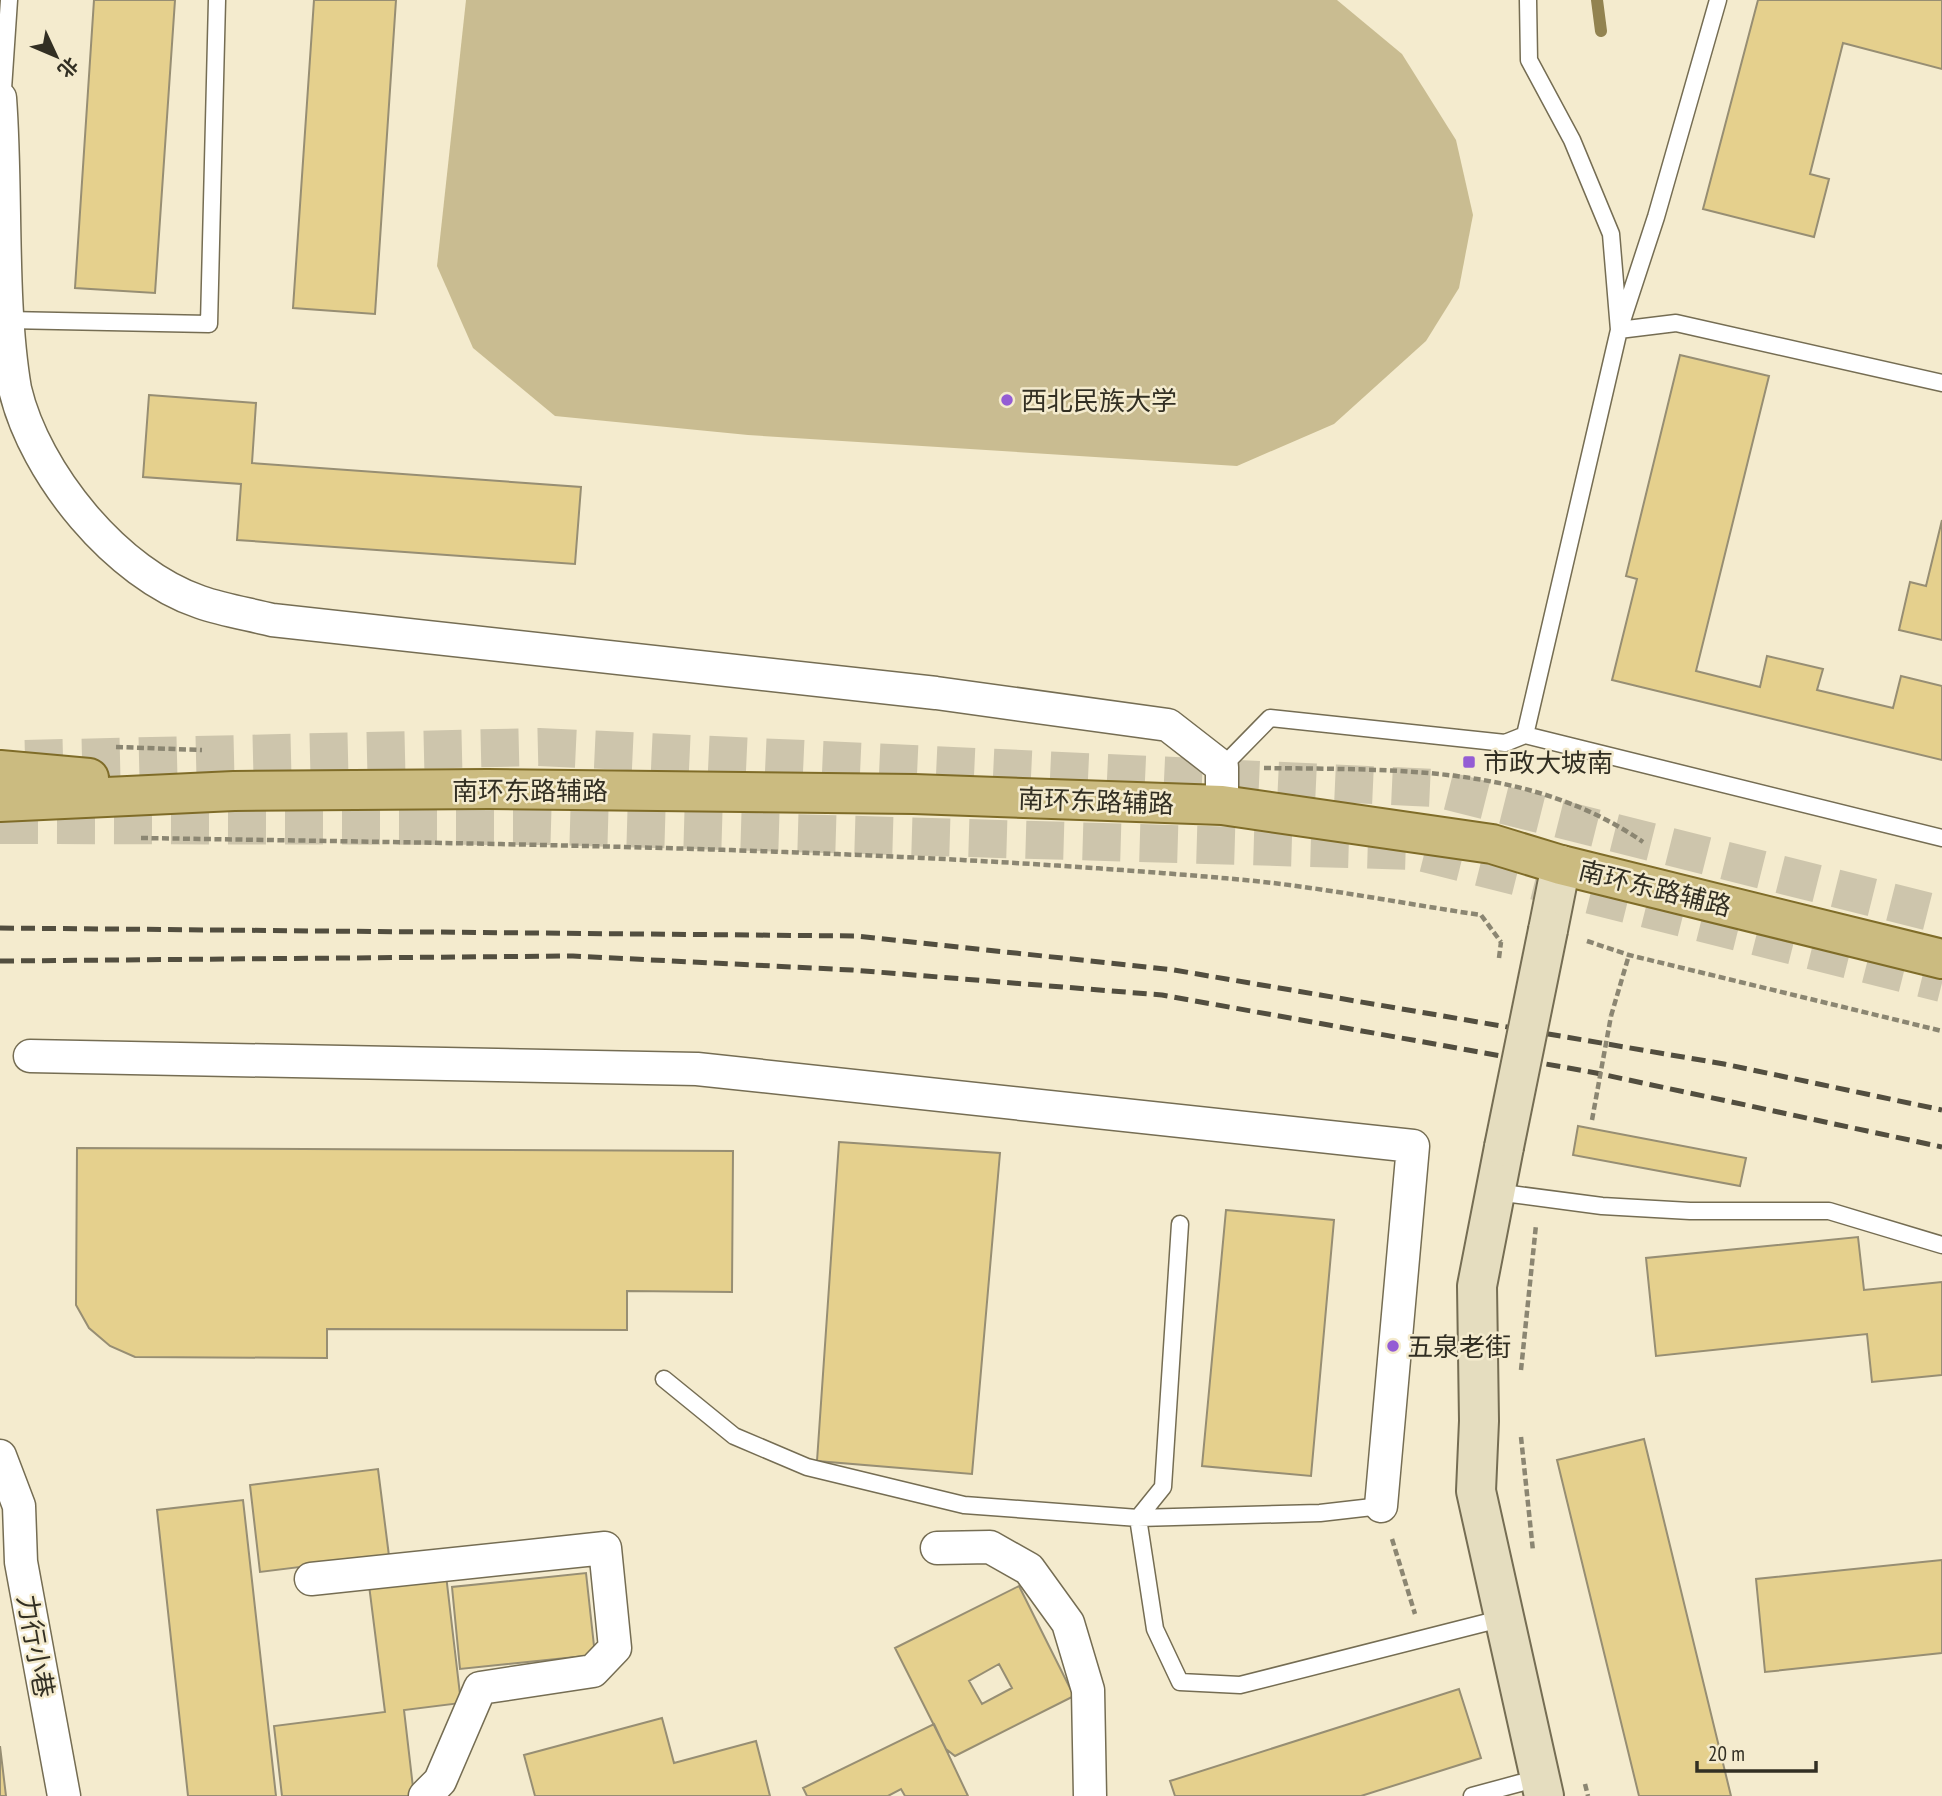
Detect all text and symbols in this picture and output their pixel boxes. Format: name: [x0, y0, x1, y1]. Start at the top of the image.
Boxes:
north arrow: [21, 21, 91, 91]
text: 北: [53, 53, 83, 83]
place label: 西北民族大学: [1021, 384, 1177, 417]
marker: 西北民族大学: [999, 392, 1015, 408]
place label: 市政大坡南: [1483, 746, 1613, 779]
marker: 市政大坡南: [1461, 754, 1477, 770]
street label: 南环东路辅路: [452, 774, 608, 807]
street label: 南环东路辅路: [1017, 782, 1175, 820]
street label: 南环东路辅路: [1575, 853, 1735, 923]
place label: 五泉老街: [1407, 1330, 1511, 1363]
marker: 五泉老街: [1385, 1338, 1401, 1354]
street label: 力行小巷: [11, 1592, 61, 1700]
scale bar: [1697, 1730, 1816, 1774]
text: 20 m: [1708, 1740, 1745, 1767]

